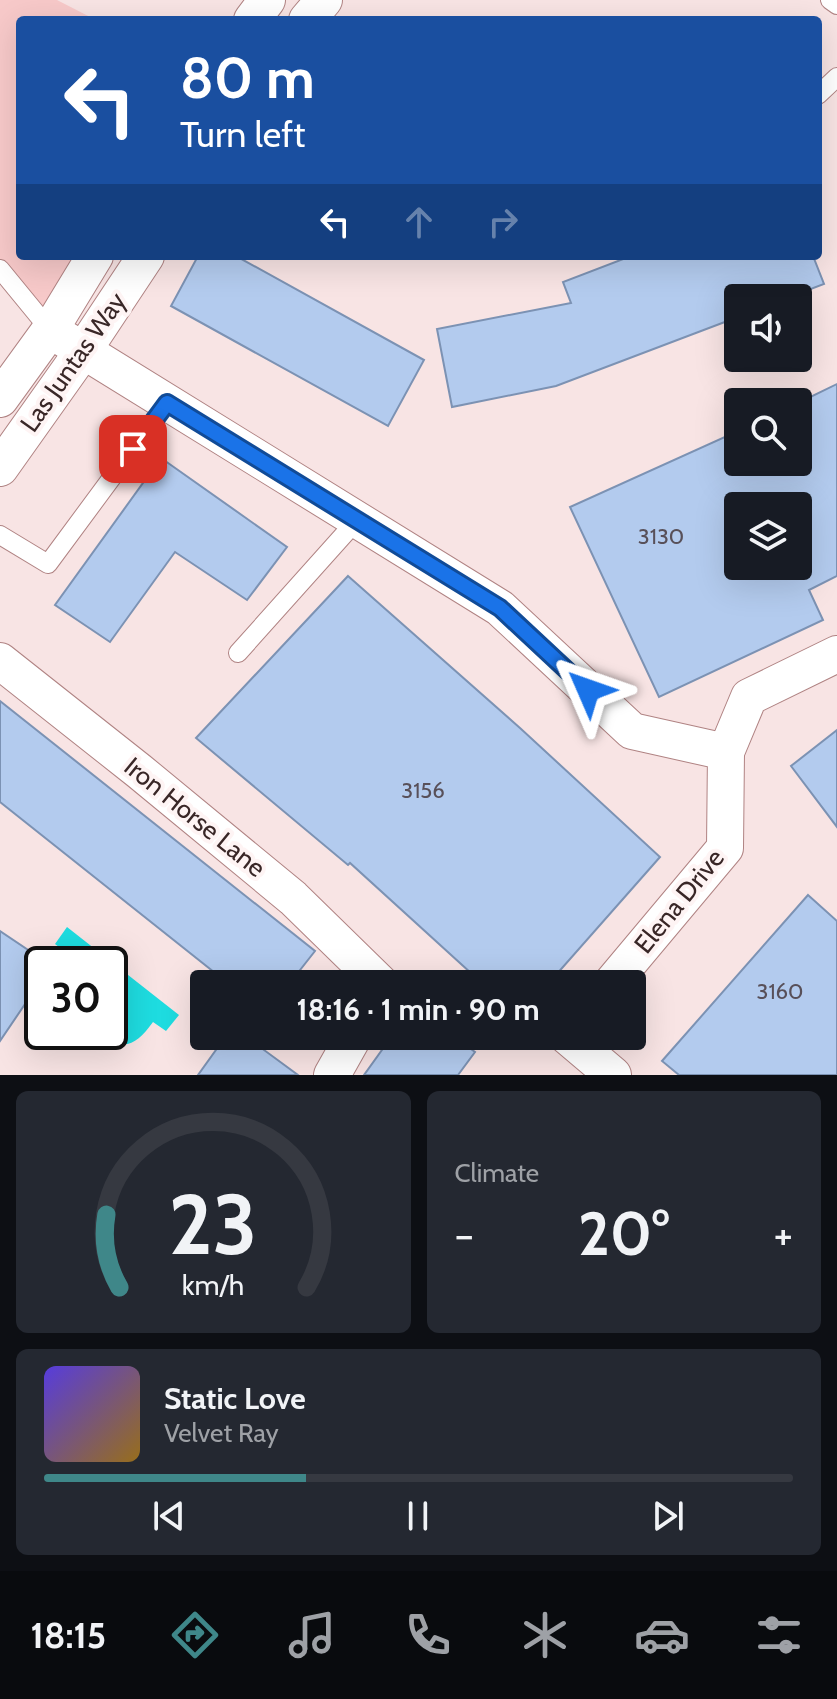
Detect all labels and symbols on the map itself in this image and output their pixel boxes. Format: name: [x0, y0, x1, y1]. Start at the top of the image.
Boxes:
street label: Las Juntas Way: [13, 286, 133, 438]
pin: [99, 415, 167, 483]
house number: 3130: [638, 523, 684, 550]
position arrow: [546, 648, 630, 732]
street label: Iron Horse Lane: [118, 750, 272, 884]
house number: 3156: [401, 777, 445, 804]
street label: Elena Drive: [627, 842, 731, 960]
speed limit sign: 30: [24, 946, 128, 1050]
house number: 3160: [757, 978, 803, 1005]

